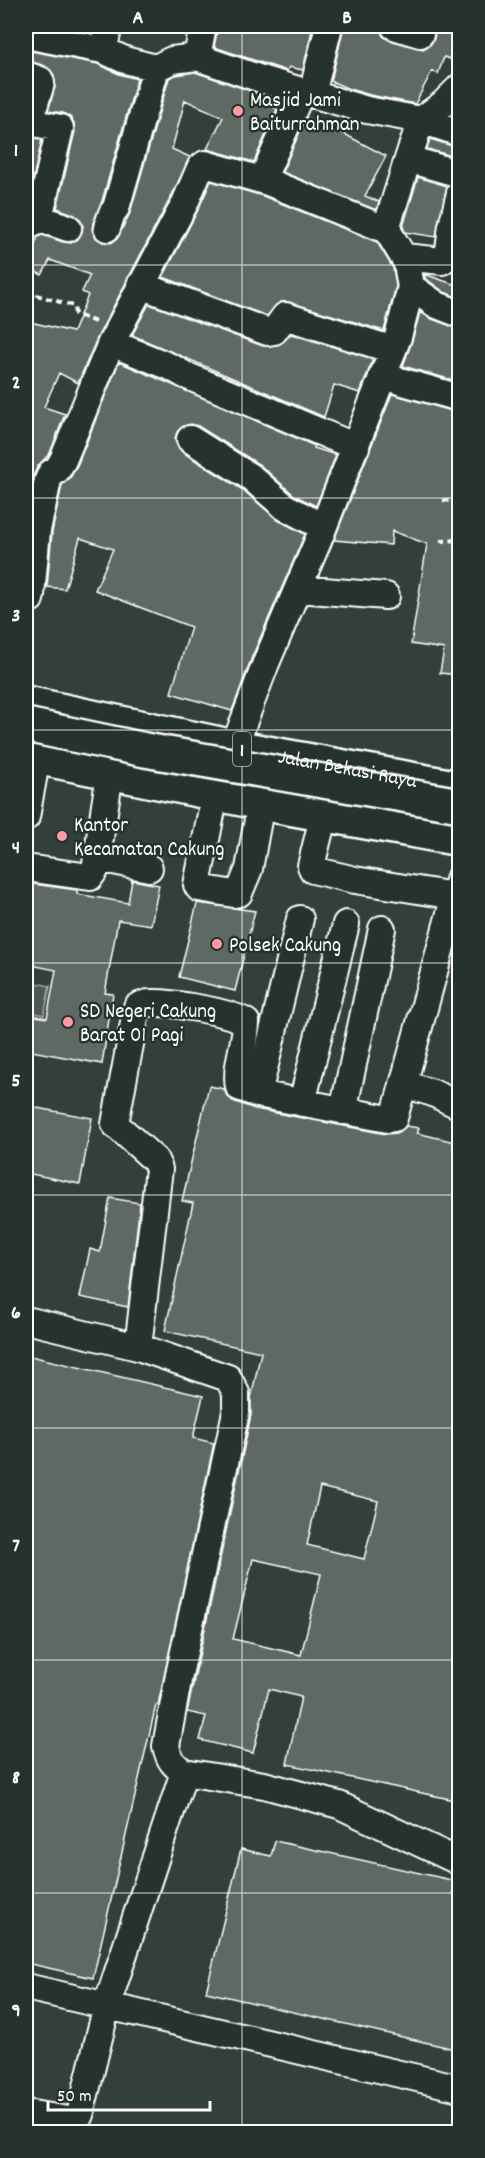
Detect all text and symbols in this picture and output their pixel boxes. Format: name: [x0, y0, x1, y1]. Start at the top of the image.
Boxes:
text: A: [133, 5, 144, 33]
text: B: [342, 5, 352, 33]
place label: Masjid Jami Baiturrahman: [250, 87, 359, 141]
marker: Masjid Jami Baiturrahman: [231, 104, 245, 118]
text: 1: [14, 138, 18, 166]
text: 2: [12, 370, 20, 398]
text: 3: [12, 603, 20, 631]
road number: 1: [233, 732, 251, 766]
street label: Jalan Bekasi Raya: [275, 743, 420, 798]
place label: Kantor Kecamatan Cakung: [74, 812, 224, 866]
marker: Kantor Kecamatan Cakung: [55, 829, 69, 843]
text: 4: [12, 835, 20, 863]
place label: Polsek Cakung: [229, 932, 341, 962]
marker: Polsek Cakung: [210, 937, 224, 951]
place label: SD Negeri Cakung Barat 01 Pagi: [80, 998, 216, 1052]
marker: SD Negeri Cakung Barat 01 Pagi: [61, 1015, 75, 1029]
text: 5: [11, 1068, 21, 1096]
text: 6: [11, 1300, 21, 1328]
text: 7: [12, 1533, 20, 1561]
text: 8: [12, 1765, 20, 1793]
text: 9: [11, 1998, 21, 2026]
scale bar: [48, 2074, 210, 2112]
text: 50 m: [57, 2085, 92, 2110]

